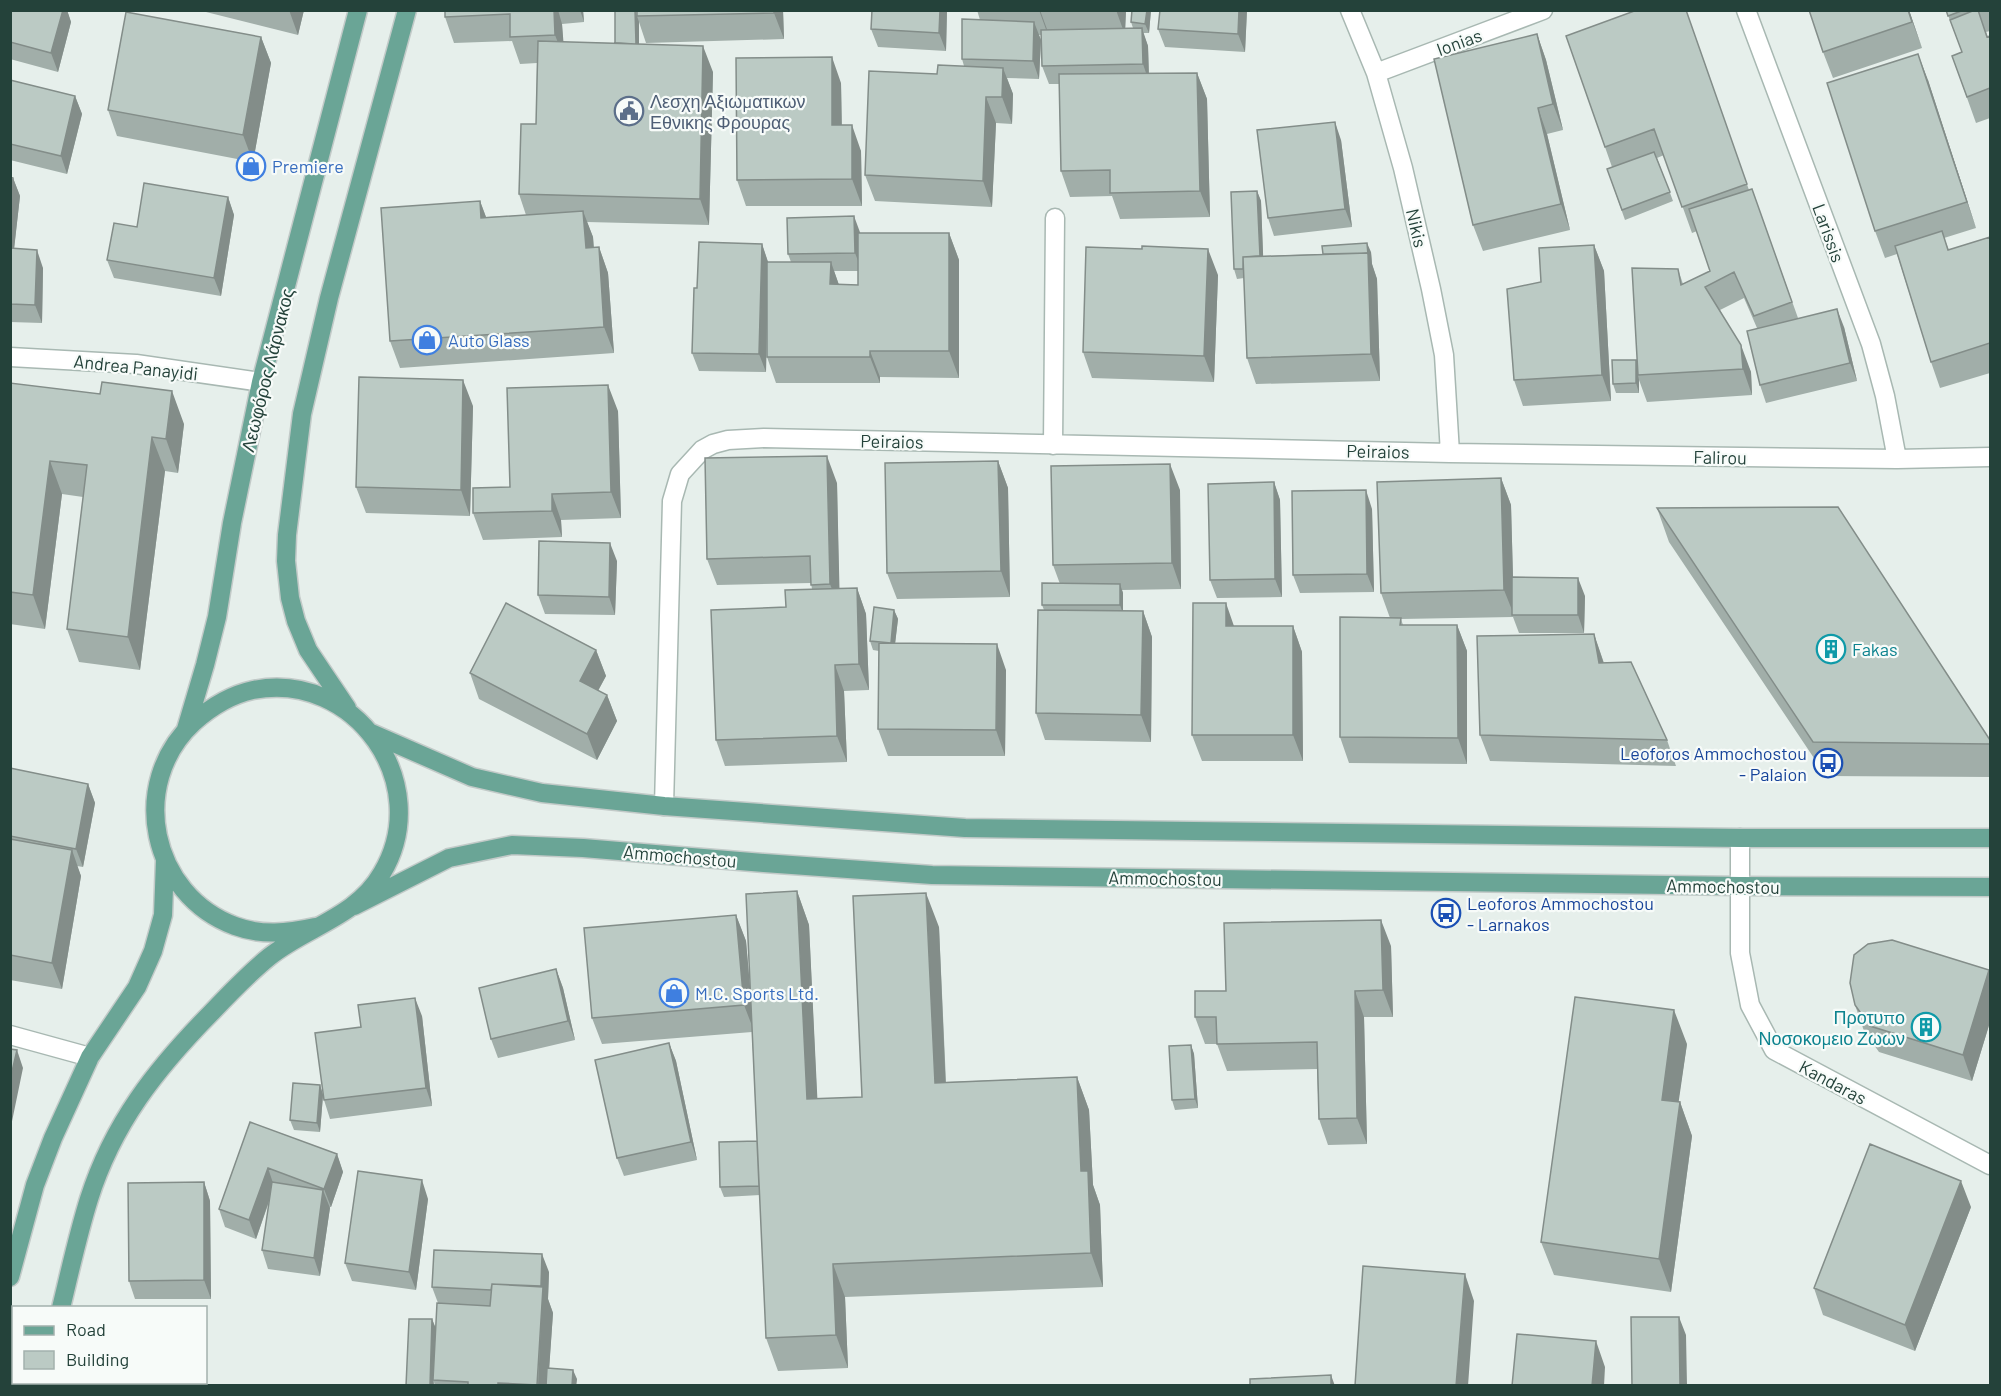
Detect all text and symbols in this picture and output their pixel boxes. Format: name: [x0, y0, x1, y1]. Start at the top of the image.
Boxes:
street label: Ionias: [1433, 24, 1485, 60]
place label: Λεσχη Αξιωματικων Εθνικης Φρουρας: [650, 90, 806, 133]
public building icon: Λεσχη Αξιωματικων Εθνικης Φρουρας: [613, 95, 645, 127]
shop icon: Premiere: [235, 150, 267, 182]
place label: Premiere: [272, 155, 344, 177]
street label: Larissis: [1808, 201, 1850, 265]
street label: Nikis: [1402, 207, 1432, 249]
street label: Λεωφόρος Λάρνακος: [236, 286, 298, 454]
shop icon: Auto Glass: [411, 324, 443, 356]
place label: Auto Glass: [448, 329, 530, 351]
street label: Andrea Panayidi: [73, 350, 199, 384]
street label: Peiraios: [860, 429, 924, 453]
street label: Peiraios: [1346, 439, 1410, 463]
street label: Falirou: [1693, 446, 1747, 468]
building icon: Fakas: [1815, 633, 1847, 665]
place label: Fakas: [1852, 638, 1898, 660]
place label: Leoforos Ammochostou - Palaion: [1620, 742, 1807, 785]
bus stop icon: Leoforos Ammochostou - Palaion: [1812, 747, 1844, 779]
street label: Ammochostou: [622, 840, 738, 872]
street label: Ammochostou: [1108, 866, 1222, 890]
street label: Ammochostou: [1666, 874, 1780, 898]
place label: Leoforos Ammochostou - Larnakos: [1467, 892, 1654, 935]
bus stop icon: Leoforos Ammochostou - Larnakos: [1430, 897, 1462, 929]
shop icon: M.C. Sports Ltd.: [658, 977, 690, 1009]
place label: M.C. Sports Ltd.: [695, 982, 819, 1004]
place label: Προτυπο Νοσοκομειο Ζωων: [1759, 1006, 1905, 1049]
building icon: Προτυπο Νοσοκομειο Ζωων: [1910, 1011, 1942, 1043]
street label: Kandaras: [1796, 1055, 1870, 1109]
legend: [12, 1306, 207, 1384]
text: Road: [66, 1318, 106, 1340]
text: Building: [66, 1348, 129, 1370]

